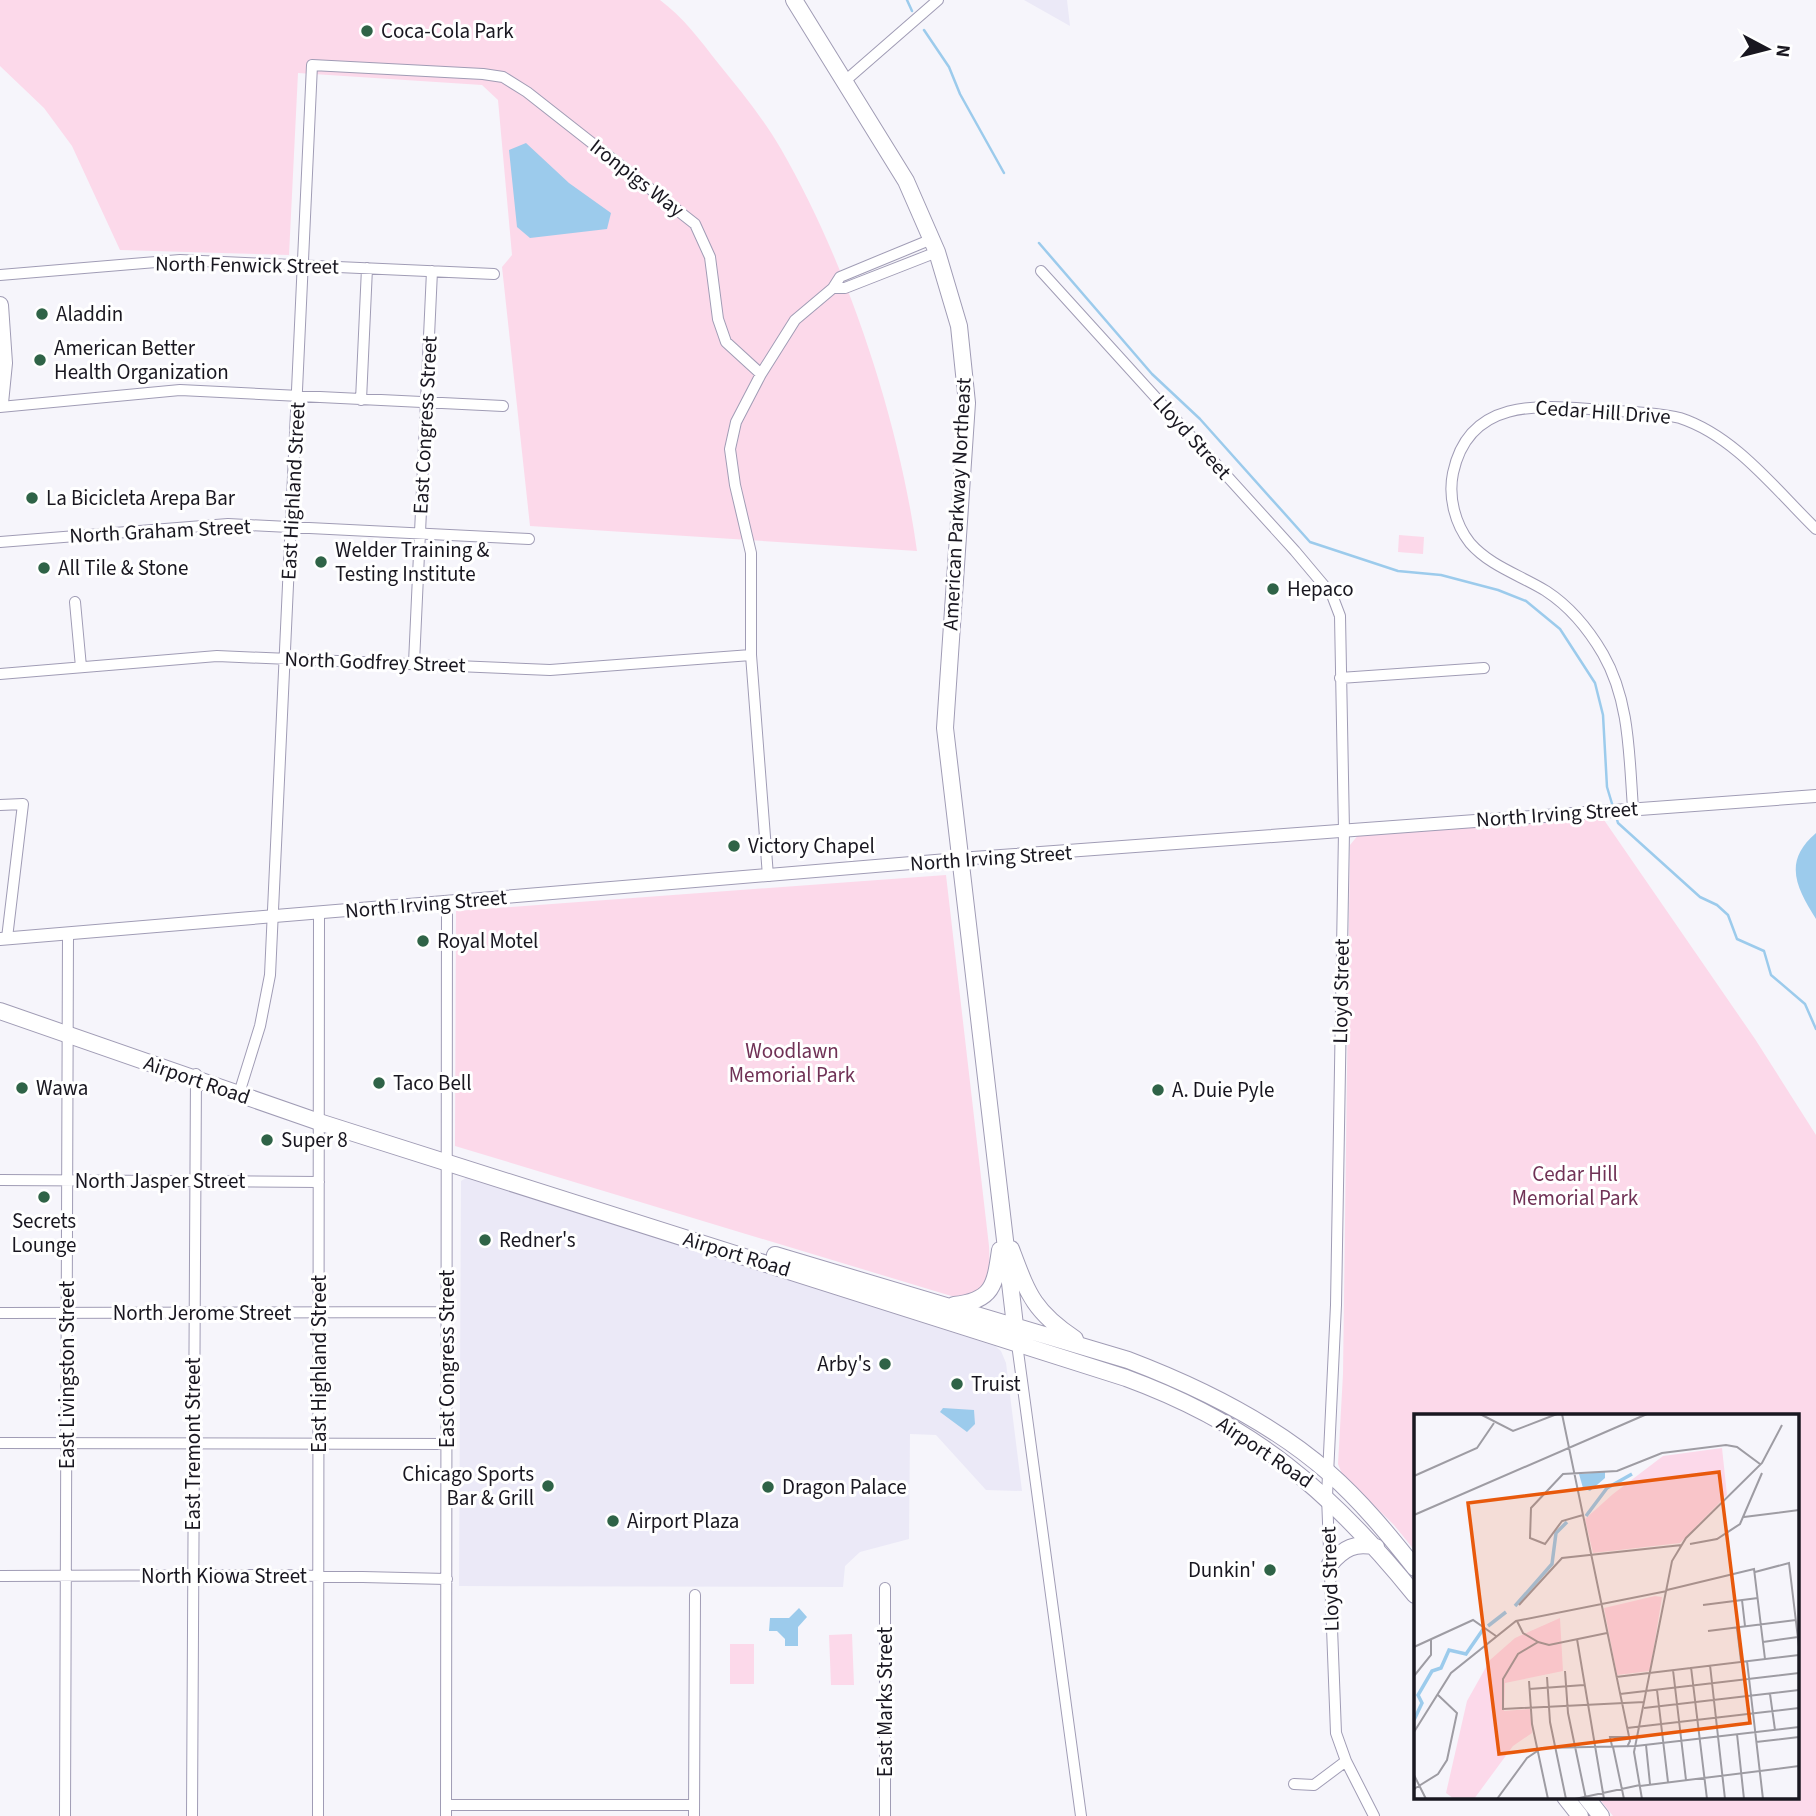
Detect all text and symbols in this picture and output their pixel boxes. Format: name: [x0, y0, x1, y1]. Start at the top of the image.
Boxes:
north arrow: [1732, 14, 1802, 84]
place label: Coca-Cola Park: [381, 16, 514, 46]
marker: Coca-Cola Park: [359, 23, 375, 39]
text: N: [1768, 43, 1797, 59]
street label: Ironpigs Way: [583, 132, 691, 225]
street label: North Fenwick Street: [155, 248, 339, 282]
place label: Aladdin: [56, 299, 123, 329]
marker: Aladdin: [34, 306, 50, 322]
place label: American Better Health Organization: [54, 333, 229, 387]
street label: East Congress Street: [405, 335, 445, 515]
marker: American Better Health Organization: [32, 352, 48, 368]
street label: American Parkway Northeast: [935, 377, 979, 631]
street label: Lloyd Street: [1146, 388, 1238, 486]
street label: Cedar Hill Drive: [1534, 392, 1672, 432]
street label: East Highland Street: [273, 401, 313, 581]
place label: La Bicicleta Arepa Bar: [46, 483, 236, 513]
marker: La Bicicleta Arepa Bar: [24, 490, 40, 506]
street label: North Graham Street: [69, 511, 251, 551]
place label: Welder Training & Testing Institute: [335, 535, 490, 589]
place label: All Tile & Stone: [58, 553, 189, 583]
marker: Welder Training & Testing Institute: [313, 554, 329, 570]
marker: All Tile & Stone: [36, 560, 52, 576]
place label: Hepaco: [1287, 574, 1354, 604]
marker: Hepaco: [1265, 581, 1281, 597]
street label: North Godfrey Street: [284, 644, 466, 680]
street label: North Irving Street: [1475, 793, 1639, 835]
place label: Victory Chapel: [748, 831, 875, 861]
street label: North Irving Street: [909, 837, 1073, 879]
marker: Victory Chapel: [726, 838, 742, 854]
street label: North Irving Street: [344, 882, 508, 926]
place label: Royal Motel: [437, 926, 538, 956]
marker: Royal Motel: [415, 933, 431, 949]
street label: Lloyd Street: [1325, 938, 1357, 1044]
park label: Woodlawn Memorial Park: [729, 1036, 856, 1090]
street label: Airport Road: [140, 1048, 254, 1112]
place label: Taco Bell: [393, 1068, 472, 1098]
place label: Wawa: [36, 1073, 88, 1103]
marker: Taco Bell: [371, 1075, 387, 1091]
place label: A. Duie Pyle: [1172, 1075, 1274, 1105]
marker: Wawa: [14, 1080, 30, 1096]
marker: A. Duie Pyle: [1150, 1082, 1166, 1098]
place label: Super 8: [281, 1125, 348, 1155]
marker: Super 8: [259, 1132, 275, 1148]
park label: Cedar Hill Memorial Park: [1512, 1159, 1639, 1213]
street label: North Jasper Street: [75, 1166, 245, 1196]
marker: Secrets Lounge: [36, 1189, 52, 1205]
place label: Secrets Lounge: [12, 1206, 76, 1260]
street label: Airport Road: [680, 1223, 794, 1285]
place label: Redner's: [499, 1225, 576, 1255]
marker: Redner's: [477, 1232, 493, 1248]
street label: East Congress Street: [432, 1270, 462, 1448]
street label: East Highland Street: [304, 1275, 334, 1453]
street label: East Livingston Street: [52, 1281, 82, 1469]
street label: North Jerome Street: [113, 1298, 291, 1328]
place label: Arby's: [817, 1349, 871, 1379]
marker: Arby's: [877, 1356, 893, 1372]
street label: East Tremont Street: [178, 1357, 208, 1531]
place label: Truist: [971, 1369, 1021, 1399]
marker: Truist: [949, 1376, 965, 1392]
street label: Airport Road: [1211, 1409, 1319, 1495]
inset map: [1414, 1414, 1798, 1798]
place label: Chicago Sports Bar & Grill: [402, 1459, 534, 1513]
place label: Dragon Palace: [782, 1472, 907, 1502]
marker: Chicago Sports Bar & Grill: [540, 1478, 556, 1494]
marker: Dragon Palace: [760, 1479, 776, 1495]
place label: Airport Plaza: [627, 1506, 739, 1536]
marker: Airport Plaza: [605, 1513, 621, 1529]
street label: Lloyd Street: [1313, 1526, 1347, 1632]
place label: Dunkin': [1188, 1555, 1256, 1585]
street label: North Kiowa Street: [141, 1561, 307, 1591]
marker: Dunkin': [1262, 1562, 1278, 1578]
street label: East Marks Street: [870, 1627, 900, 1777]

